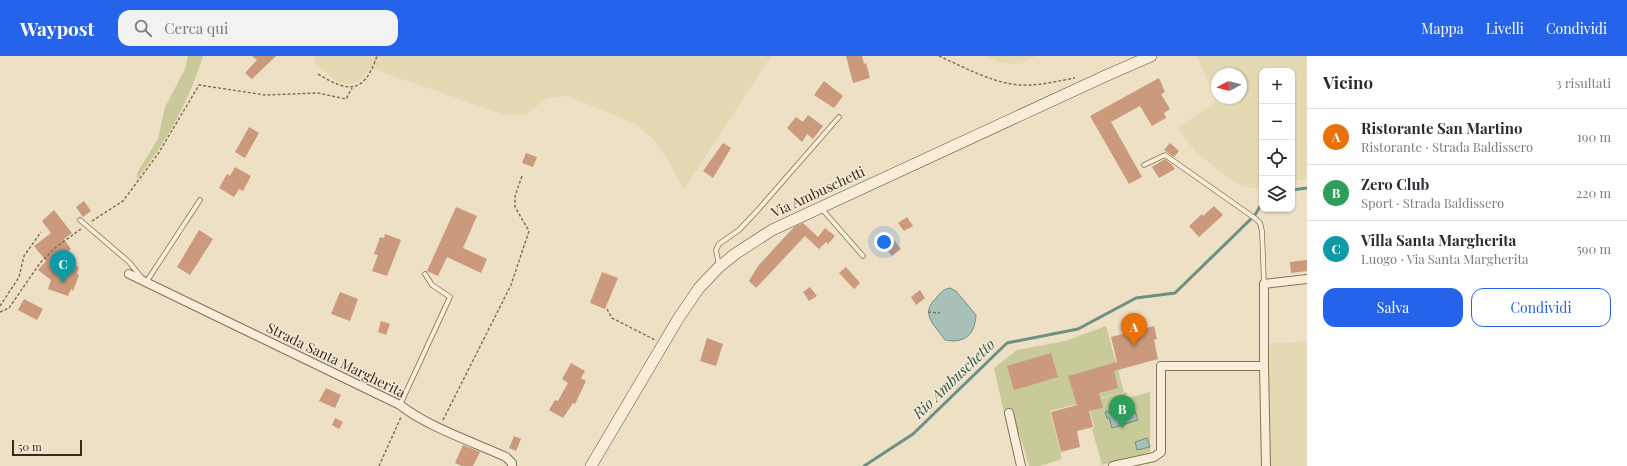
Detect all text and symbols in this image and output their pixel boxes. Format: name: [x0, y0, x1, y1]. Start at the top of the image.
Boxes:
search box: [118, 10, 398, 46]
text: Waypost: [20, 15, 94, 41]
icon: search: [132, 17, 154, 39]
text: Cerca qui: [164, 18, 228, 38]
text: Mappa: [1421, 19, 1464, 38]
text: Livelli: [1486, 19, 1524, 38]
text: Condividi: [1546, 19, 1607, 38]
north arrow: [1211, 68, 1247, 104]
map controls: [1259, 68, 1295, 212]
button: +: [1259, 68, 1295, 104]
text: Vicino: [1323, 71, 1373, 93]
text: 3 risultati: [1556, 74, 1611, 91]
button: −: [1259, 104, 1295, 140]
text: Ristorante San Martino: [1361, 118, 1523, 138]
text: A: [1332, 128, 1340, 145]
text: 190 m: [1577, 128, 1611, 145]
text: Ristorante · Strada Baldissero: [1361, 138, 1533, 155]
button: locate: [1259, 140, 1295, 176]
street label: Via Ambuschetti: [767, 161, 868, 222]
text: Zero Club: [1361, 174, 1429, 194]
button: layers: [1259, 176, 1295, 212]
text: B: [1332, 184, 1340, 201]
text: 220 m: [1576, 184, 1611, 201]
text: Sport · Strada Baldissero: [1361, 194, 1504, 211]
text: Villa Santa Margherita: [1361, 230, 1516, 250]
your location: [874, 232, 894, 252]
text: C: [1331, 240, 1341, 257]
text: 590 m: [1576, 240, 1611, 257]
pin: C: [50, 250, 76, 283]
text: Luogo · Via Santa Margherita: [1361, 250, 1529, 267]
button: Salva: [1323, 288, 1463, 327]
button: Condividi: [1471, 288, 1611, 327]
pin: A: [1121, 313, 1147, 346]
street label: Strada Santa Margherita: [263, 318, 409, 402]
water label: Rio Ambuschetto: [907, 334, 999, 423]
pin: B: [1109, 395, 1135, 428]
scale bar: [12, 438, 82, 457]
text: 50 m: [18, 439, 42, 454]

